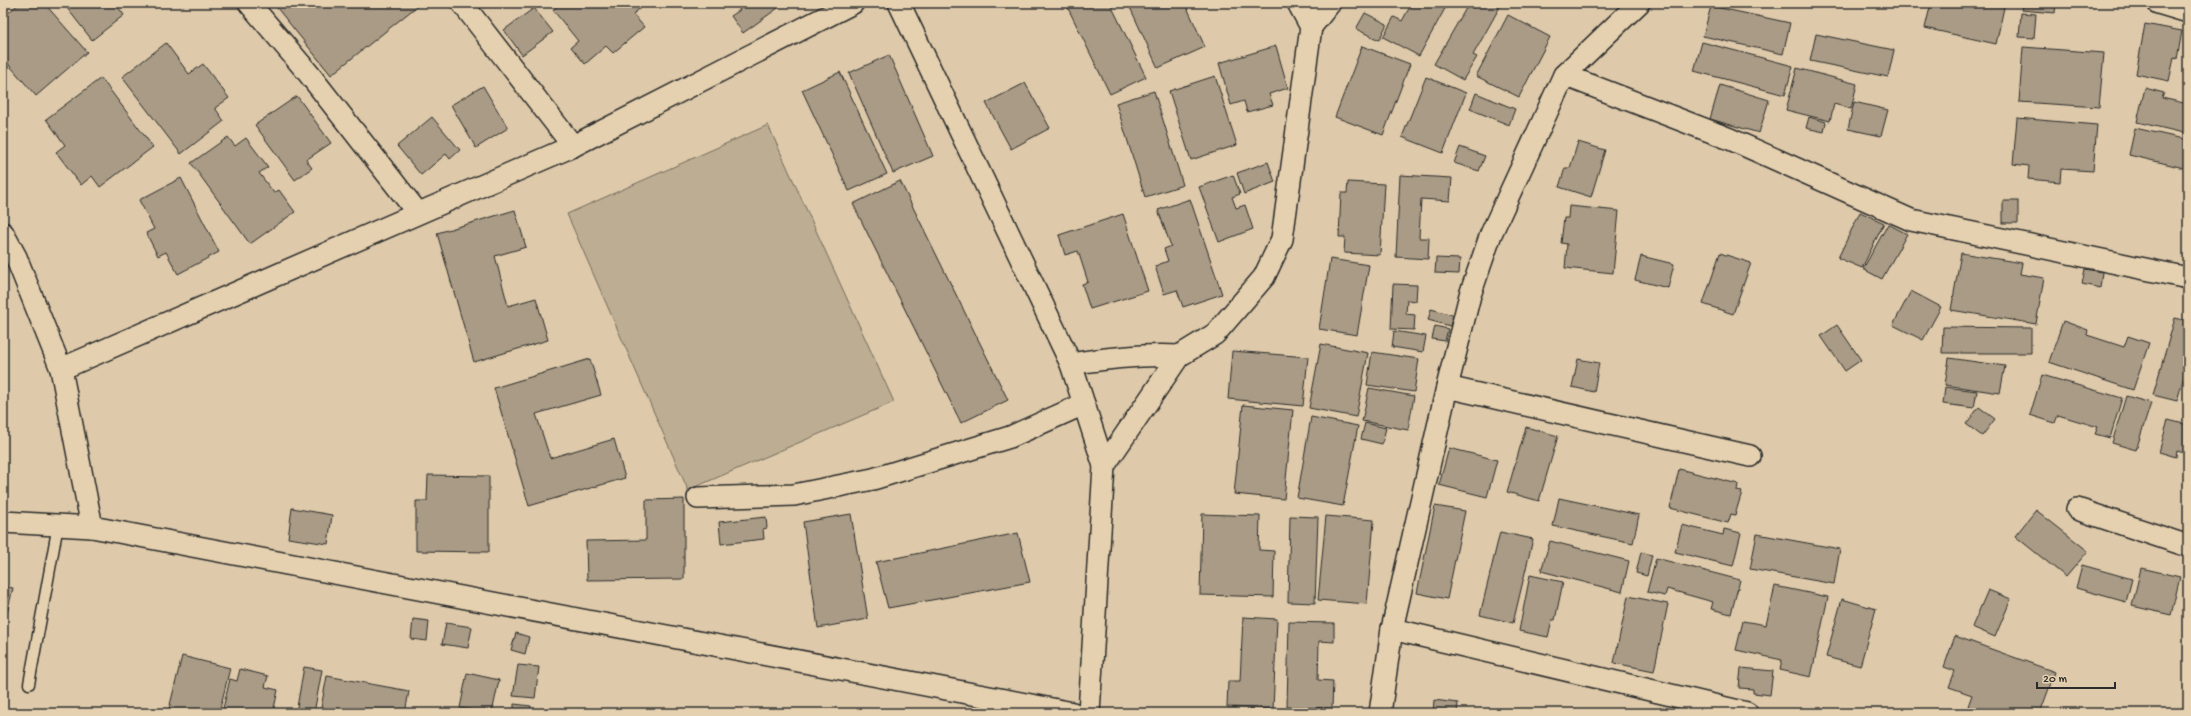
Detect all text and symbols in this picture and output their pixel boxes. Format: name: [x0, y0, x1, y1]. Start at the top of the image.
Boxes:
scale bar: [2037, 664, 2115, 690]
text: 20 m: [2043, 673, 2068, 687]

